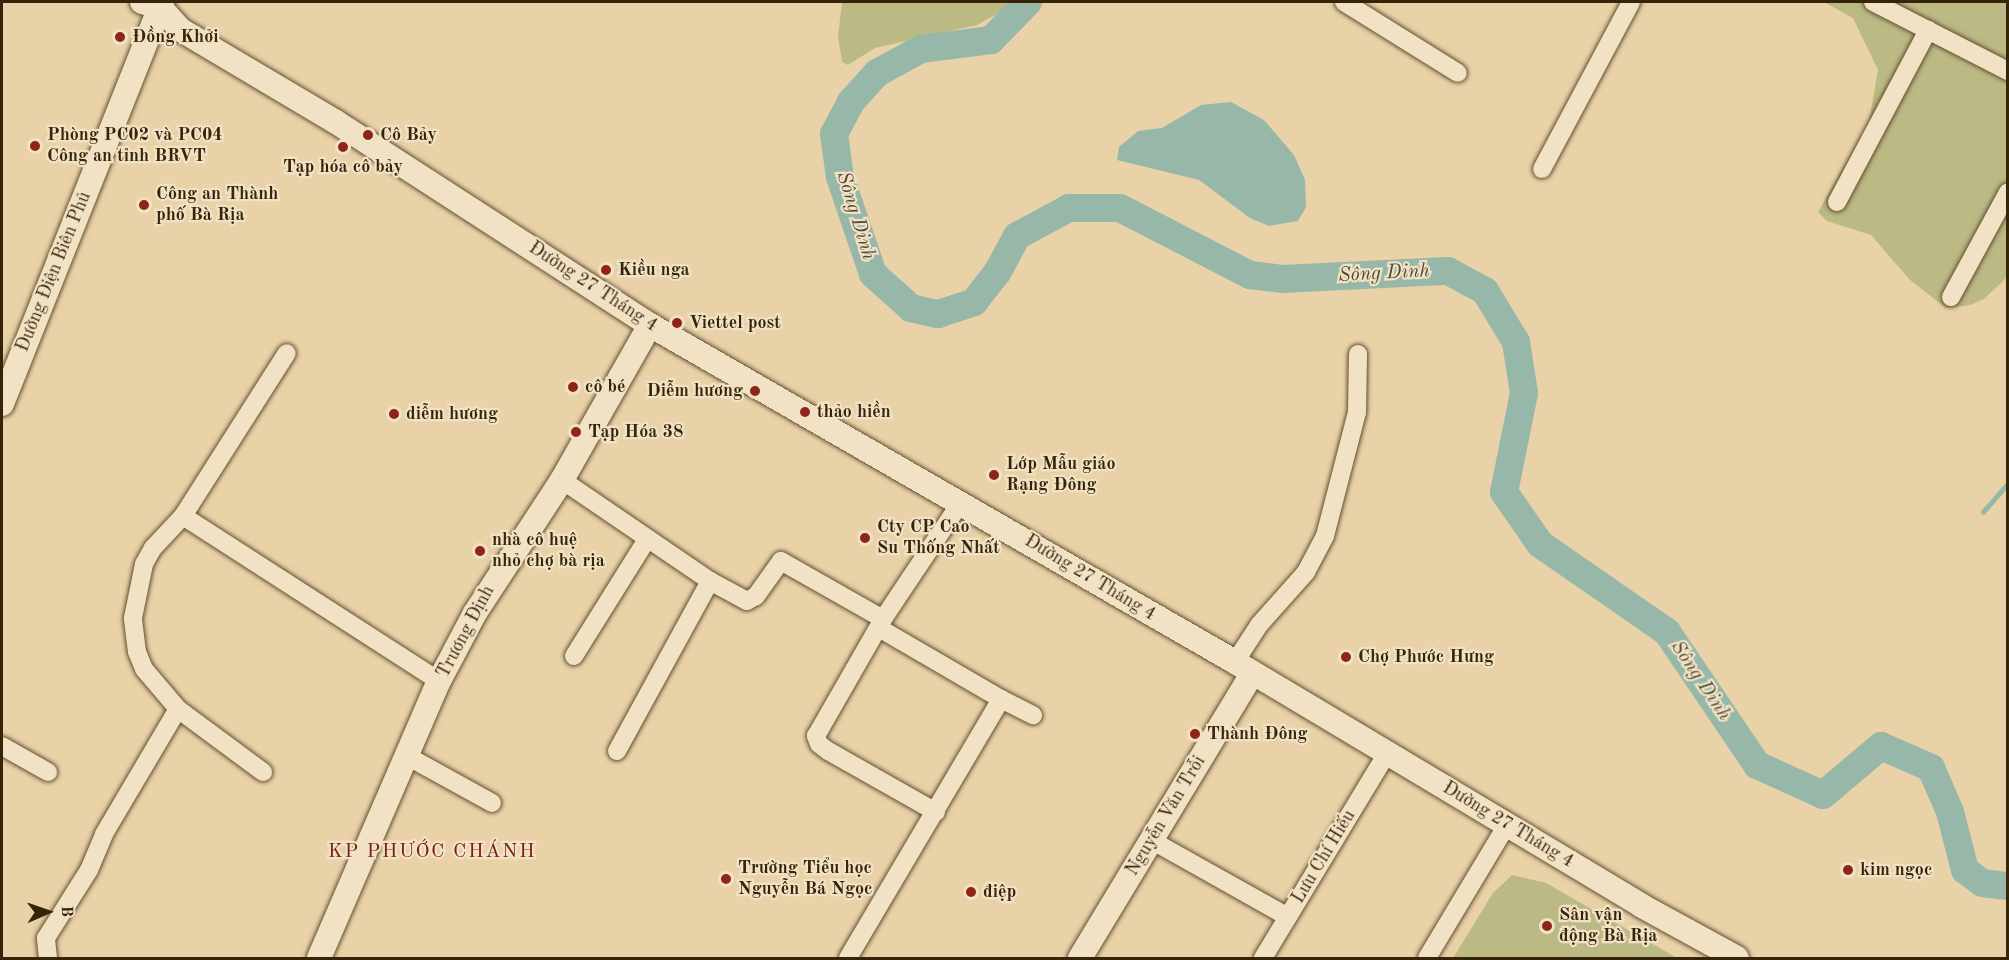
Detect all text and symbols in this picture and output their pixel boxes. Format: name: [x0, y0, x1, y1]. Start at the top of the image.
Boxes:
place label: Đồng Khởi: [132, 26, 219, 48]
marker: Đồng Khởi: [113, 30, 127, 44]
place label: Cô Bảy: [380, 124, 437, 146]
place label: Phòng PC02 và PC04 Công an tỉnh BRVT: [47, 125, 223, 168]
marker: Cô Bảy: [361, 128, 375, 142]
marker: Phòng PC02 và PC04 Công an tỉnh BRVT: [28, 139, 42, 153]
marker: Tạp hóa cô bảy: [336, 140, 350, 154]
place label: Tạp hóa cô bảy: [283, 156, 403, 178]
water label: Sông Dinh: [830, 169, 880, 263]
place label: Công an Thành phố Bà Rịa: [156, 184, 278, 226]
street label: Đường Điện Biên Phủ: [12, 189, 96, 355]
marker: Công an Thành phố Bà Rịa: [137, 198, 151, 212]
street label: Đường 27 Tháng 4: [525, 237, 661, 337]
place label: Kiều nga: [618, 259, 690, 281]
water label: Sông Dinh: [1338, 260, 1430, 288]
marker: Kiều nga: [599, 263, 613, 277]
place label: Viettel post: [689, 312, 781, 334]
marker: Viettel post: [670, 316, 684, 330]
place label: cô bé: [585, 376, 626, 398]
marker: cô bé: [566, 380, 580, 394]
place label: Diễm hương: [647, 380, 743, 402]
marker: Diễm hương: [748, 384, 762, 398]
place label: thảo hiền: [817, 401, 891, 423]
place label: diễm hương: [406, 403, 498, 425]
marker: thảo hiền: [798, 405, 812, 419]
marker: diễm hương: [387, 407, 401, 421]
place label: Tạp Hóa 38: [588, 421, 683, 443]
marker: Tạp Hóa 38: [569, 425, 583, 439]
place label: Lớp Mẫu giáo Rạng Đông: [1006, 454, 1116, 496]
marker: Lớp Mẫu giáo Rạng Đông: [987, 468, 1001, 482]
place label: Cty CP Cao Su Thống Nhất: [877, 517, 1000, 560]
place label: nhà cô huệ nhỏ chợ bà rịa: [492, 530, 605, 572]
street label: Đường 27 Tháng 4: [1020, 530, 1160, 626]
marker: Cty CP Cao Su Thống Nhất: [858, 531, 872, 545]
marker: nhà cô huệ nhỏ chợ bà rịa: [473, 544, 487, 558]
street label: Trương Định: [433, 582, 499, 682]
water label: Sông Dinh: [1664, 636, 1736, 726]
place label: Chợ Phước Hưng: [1358, 646, 1494, 668]
marker: Chợ Phước Hưng: [1339, 650, 1353, 664]
place label: Thành Đông: [1207, 723, 1307, 745]
marker: Thành Đông: [1188, 727, 1202, 741]
street label: Nguyễn Văn Trỗi: [1122, 752, 1210, 880]
street label: Đường 27 Tháng 4: [1438, 777, 1578, 873]
street label: Lưu Chí Hiếu: [1288, 806, 1360, 908]
district label: KP PHƯỚC CHÁNH: [328, 840, 536, 864]
place label: Trường Tiểu học Nguyễn Bá Ngọc: [738, 858, 872, 900]
place label: kim ngọc: [1860, 859, 1932, 881]
marker: kim ngọc: [1841, 863, 1855, 877]
marker: Trường Tiểu học Nguyễn Bá Ngọc: [719, 872, 733, 886]
place label: điệp: [983, 881, 1016, 903]
north arrow: [18, 882, 78, 942]
marker: điệp: [964, 885, 978, 899]
text: B: [58, 905, 74, 917]
place label: Sân vận động Bà Rịa: [1559, 905, 1657, 948]
marker: Sân vận động Bà Rịa: [1540, 919, 1554, 933]

